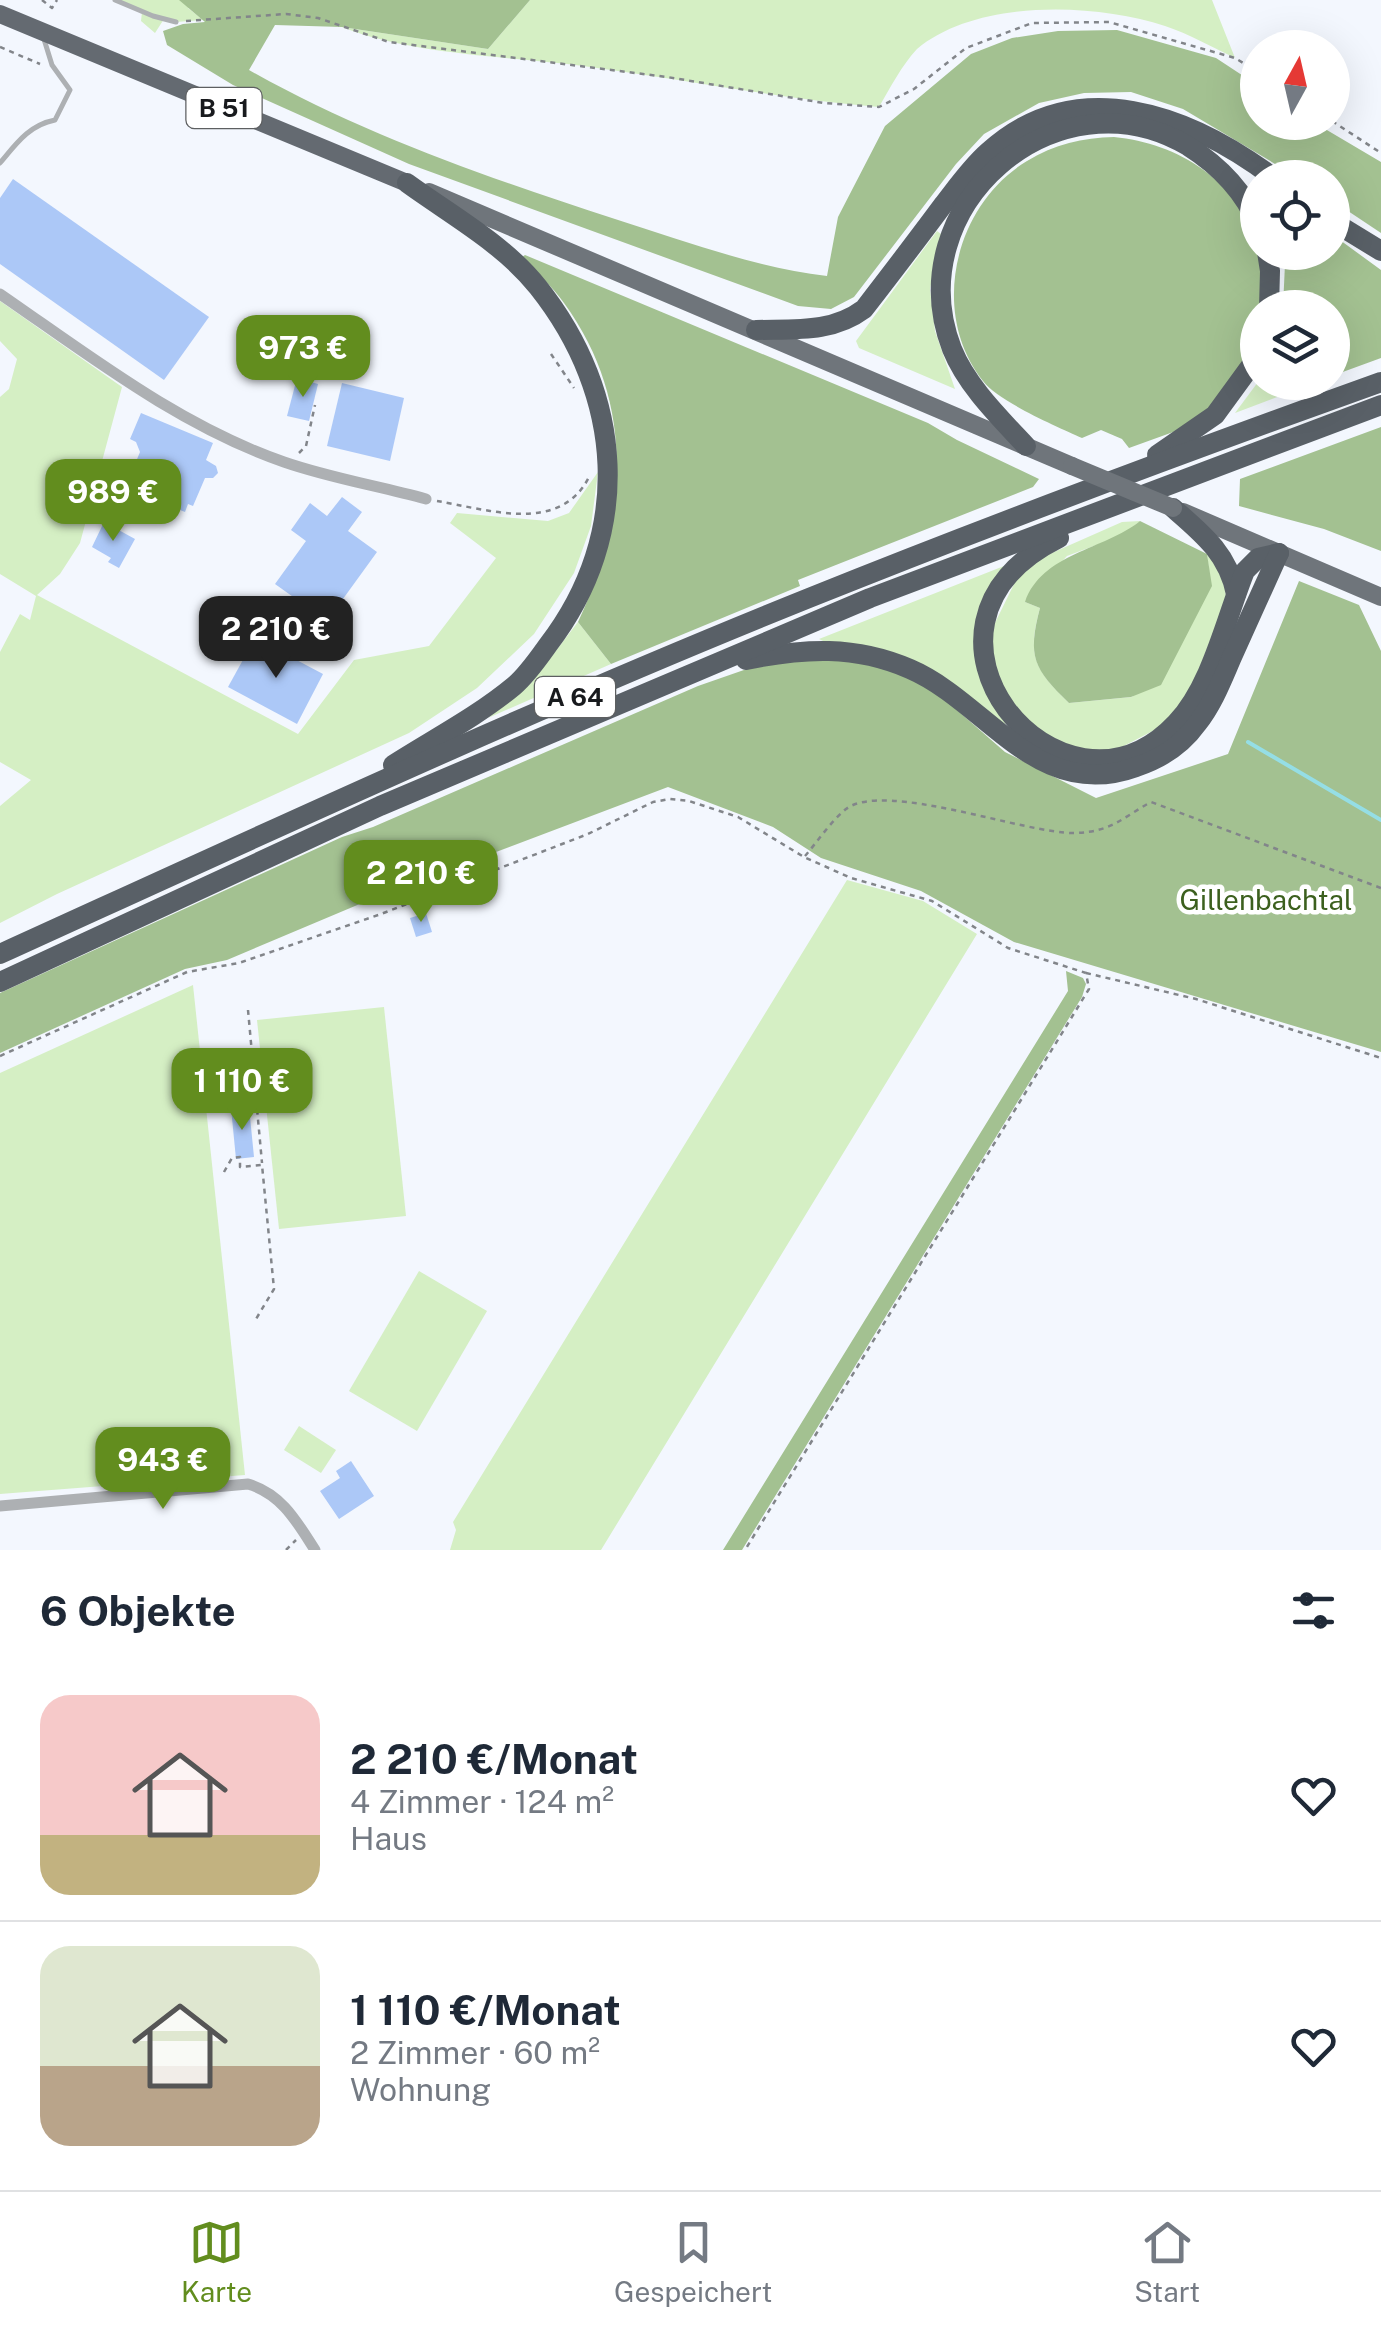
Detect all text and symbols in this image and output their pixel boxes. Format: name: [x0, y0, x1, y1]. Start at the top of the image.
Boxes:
north arrow: [1240, 30, 1350, 140]
map controls: [1240, 30, 1350, 400]
road number: B 51: [186, 88, 262, 128]
button: locate: [1240, 160, 1350, 270]
button: layers: [1240, 290, 1350, 400]
pin: 973 €: [233, 315, 373, 400]
text: 973 €: [258, 329, 348, 366]
pin: 989 €: [43, 459, 183, 544]
text: 989 €: [67, 473, 159, 510]
pin: 2 210 €: [184, 596, 368, 681]
text: 2 210 €: [221, 610, 331, 647]
road number: A 64: [535, 677, 615, 717]
pin: 2 210 €: [329, 840, 513, 925]
text: 2 210 €: [366, 854, 476, 891]
park label: Gillenbachtal: [1180, 883, 1352, 916]
pin: 1 110 €: [150, 1048, 334, 1133]
text: 1 110 €: [194, 1062, 291, 1099]
pin: 943 €: [93, 1427, 233, 1512]
text: 943 €: [117, 1441, 209, 1478]
icon: filters: [1286, 1583, 1341, 1638]
text: 6 Objekte: [40, 1586, 236, 1635]
text: 2 210 €/Monat: [350, 1734, 638, 1783]
icon: home: [120, 1735, 240, 1855]
icon: heart: [1286, 1768, 1341, 1823]
text: 4 Zimmer · 124 m²: [350, 1783, 614, 1820]
text: Haus: [350, 1820, 427, 1857]
text: 1 110 €/Monat: [350, 1985, 621, 2034]
icon: home: [120, 1986, 240, 2106]
icon: heart: [1286, 2019, 1341, 2074]
text: 2 Zimmer · 60 m²: [350, 2034, 600, 2071]
text: Wohnung: [350, 2071, 491, 2108]
tab: Karte: [181, 2215, 252, 2308]
tab: Gespeichert: [614, 2215, 772, 2308]
tab: Start: [1134, 2215, 1200, 2308]

